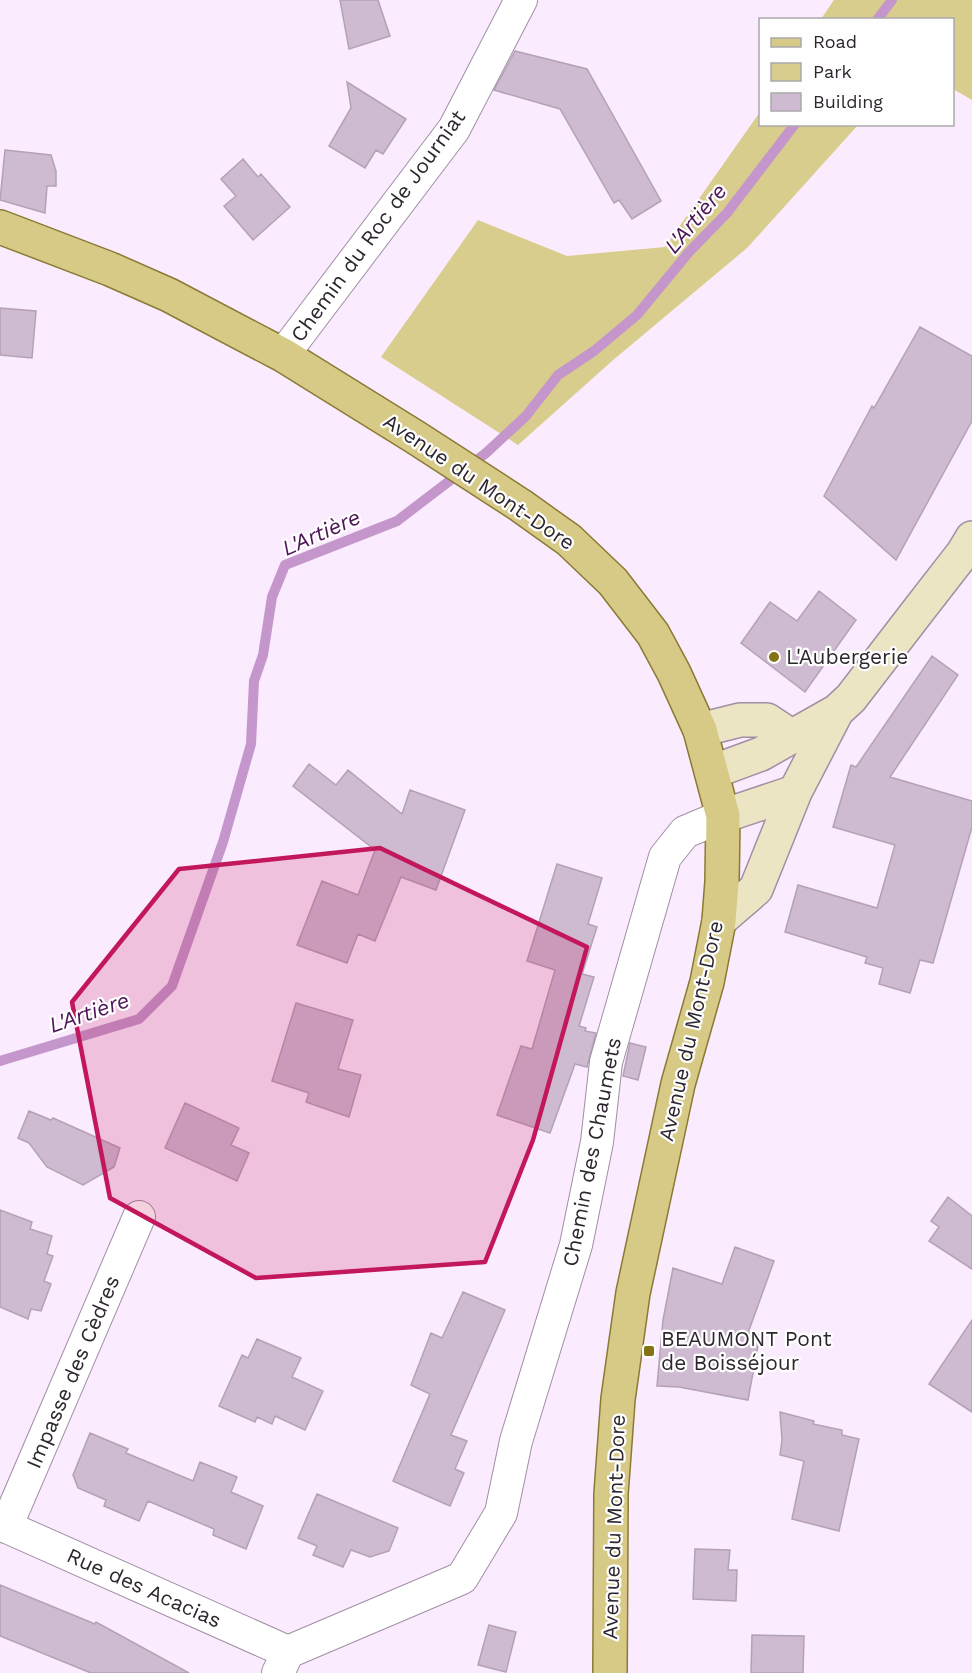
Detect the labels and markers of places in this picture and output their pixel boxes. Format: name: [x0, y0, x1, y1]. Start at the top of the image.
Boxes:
place label: L'Aubergerie: [786, 644, 908, 669]
marker: L'Aubergerie: [767, 650, 781, 664]
place label: BEAUMONT Pont de Boisséjour: [661, 1326, 832, 1375]
marker: BEAUMONT Pont de Boisséjour: [642, 1344, 656, 1358]

